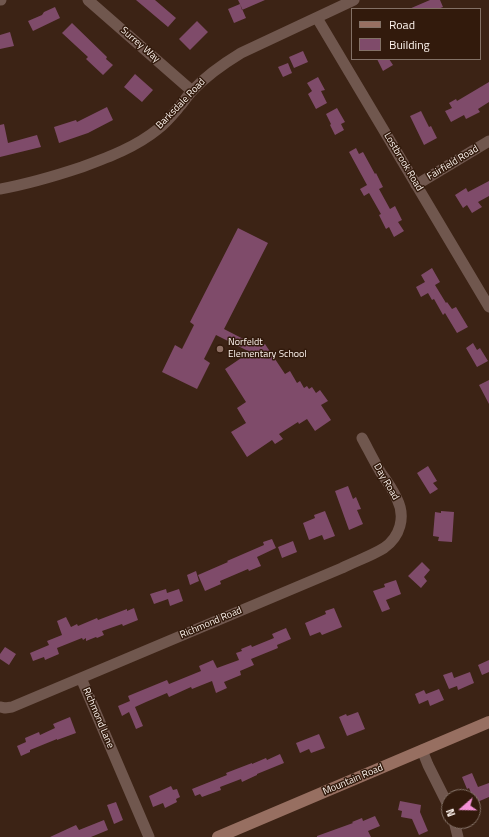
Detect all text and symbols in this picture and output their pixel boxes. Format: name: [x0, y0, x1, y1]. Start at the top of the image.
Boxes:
legend: [351, 8, 481, 60]
text: Road: [389, 15, 415, 34]
street label: Surrey Way: [118, 25, 162, 65]
text: Building: [389, 35, 430, 54]
street label: Barksdale Road: [154, 76, 208, 132]
street label: Lostbrook Road: [381, 131, 425, 193]
street label: Fairfield Road: [425, 143, 481, 183]
place label: Norfeldt Elementary School: [228, 337, 307, 360]
marker: Norfeldt Elementary School: [215, 344, 225, 354]
street label: Day Road: [371, 462, 401, 502]
street label: Richmond Road: [178, 605, 244, 641]
street label: Richmond Lane: [80, 686, 116, 750]
street label: Mountain Road: [321, 762, 385, 798]
north arrow: [441, 789, 481, 829]
text: N: [442, 806, 459, 819]

